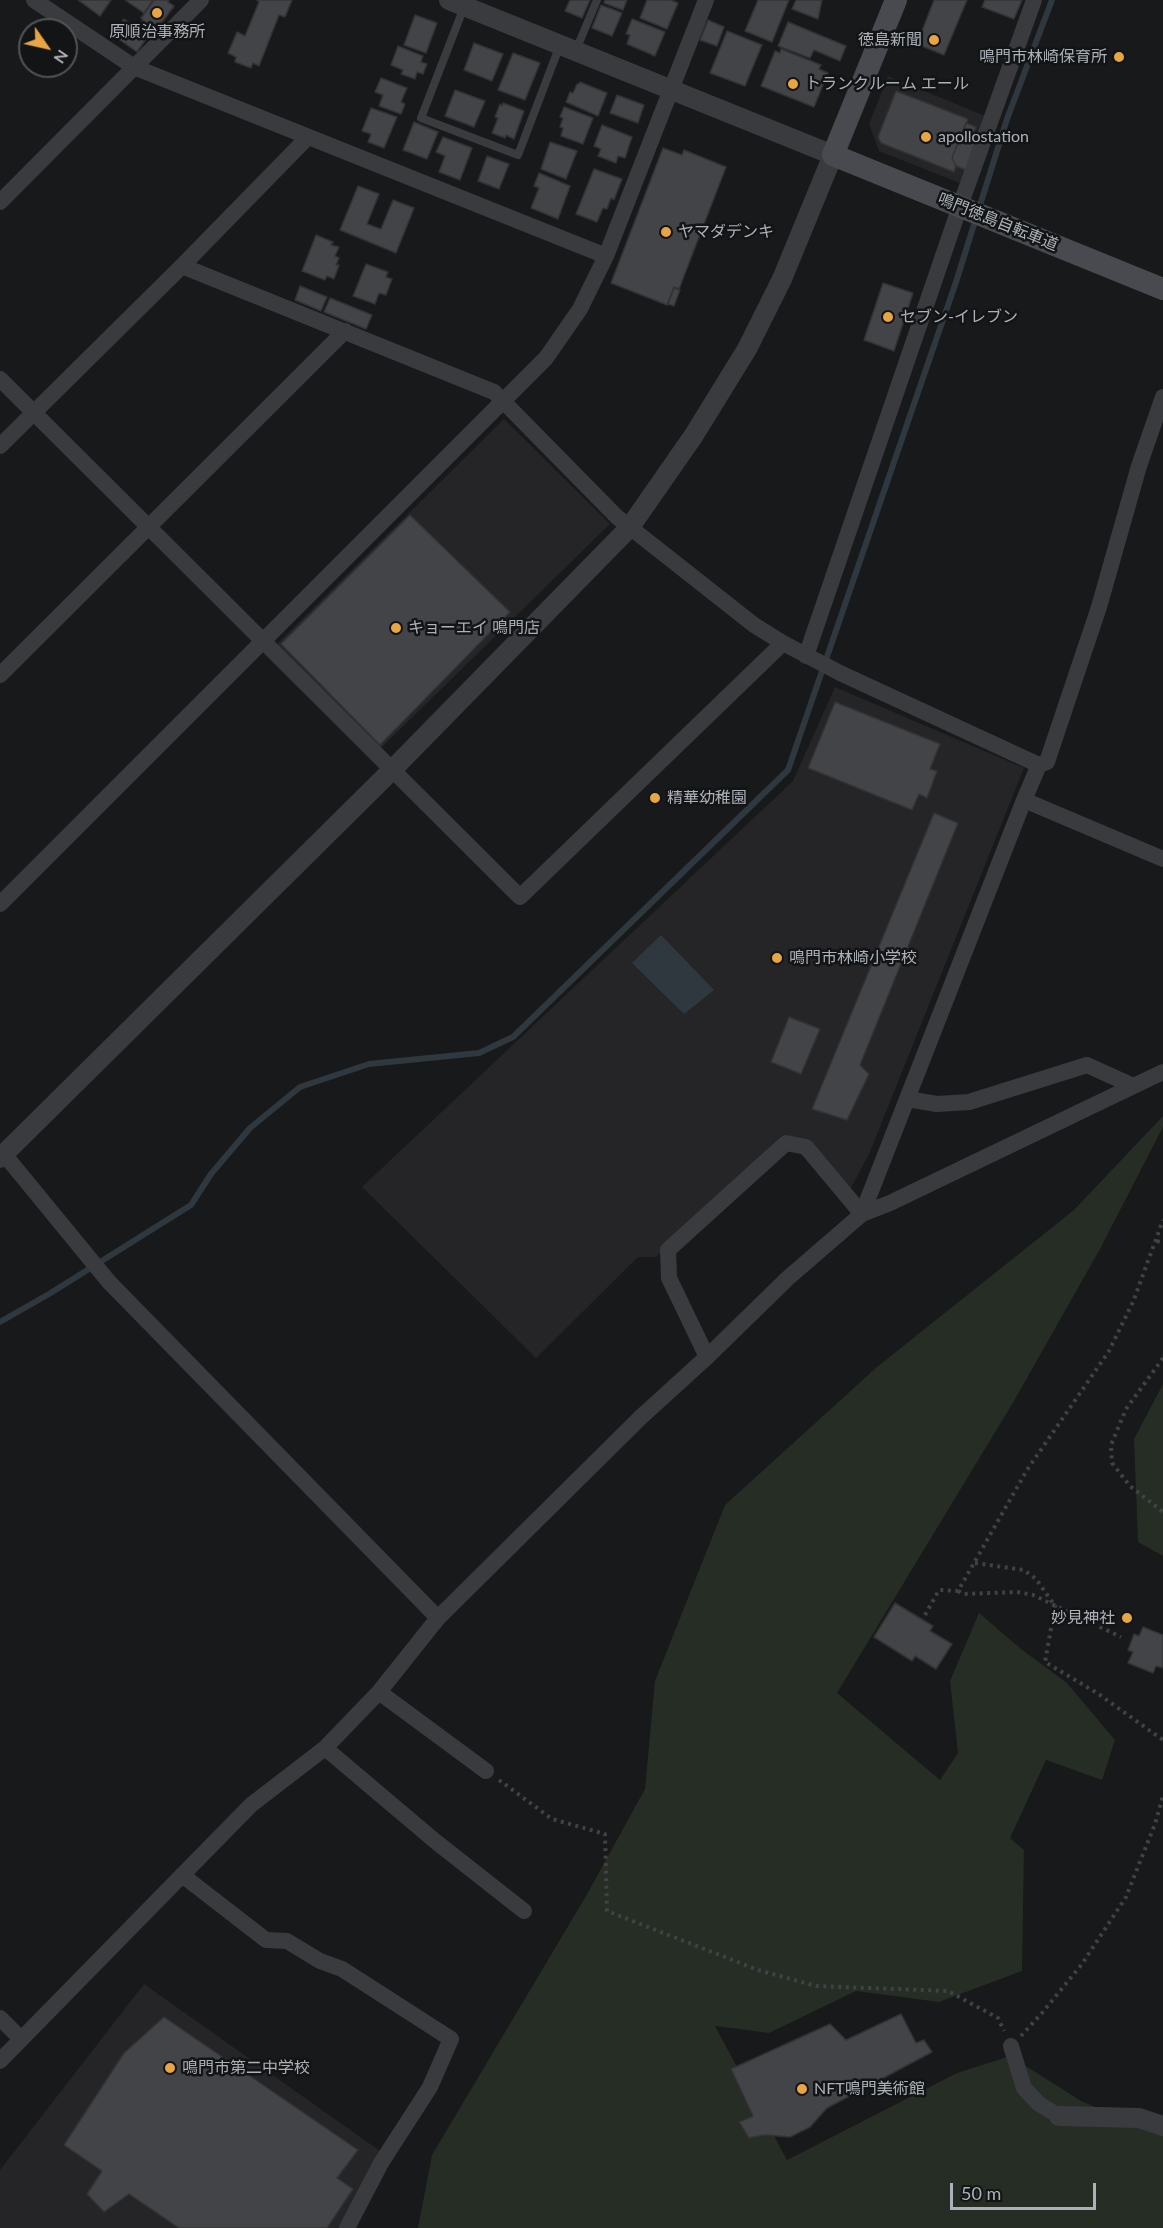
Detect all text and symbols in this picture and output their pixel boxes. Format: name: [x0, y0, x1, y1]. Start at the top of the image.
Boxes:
marker: 原順治事務所: [150, 6, 164, 20]
north arrow: [18, 18, 78, 78]
place label: 原順治事務所: [109, 22, 205, 42]
place label: 徳島新聞: [858, 30, 922, 50]
marker: 徳島新聞: [927, 33, 941, 47]
text: N: [50, 47, 73, 68]
place label: 鳴門市林崎保育所: [979, 47, 1107, 67]
marker: 鳴門市林崎保育所: [1112, 50, 1126, 64]
place label: トランクルーム エール: [805, 74, 969, 94]
marker: トランクルーム エール: [786, 77, 800, 91]
place label: apollostation: [938, 127, 1029, 147]
marker: apollostation: [919, 130, 933, 144]
street label: 鳴門徳島自転車道: [935, 189, 1061, 255]
place label: ヤマダデンキ: [678, 222, 774, 242]
marker: ヤマダデンキ: [659, 225, 673, 239]
place label: セブン-イレブン: [900, 307, 1018, 327]
marker: セブン-イレブン: [881, 310, 895, 324]
place label: キョーエイ 鳴門店: [408, 618, 540, 638]
marker: キョーエイ 鳴門店: [389, 621, 403, 635]
place label: 精華幼稚園: [667, 788, 747, 808]
marker: 精華幼稚園: [648, 791, 662, 805]
place label: 鳴門市林崎小学校: [789, 948, 917, 968]
marker: 鳴門市林崎小学校: [770, 951, 784, 965]
place label: 妙見神社: [1051, 1608, 1115, 1628]
marker: 妙見神社: [1120, 1611, 1134, 1625]
place label: 鳴門市第二中学校: [182, 2058, 310, 2078]
marker: 鳴門市第二中学校: [163, 2061, 177, 2075]
place label: NFT鳴門美術館: [814, 2079, 925, 2099]
marker: NFT鳴門美術館: [795, 2082, 809, 2096]
scale bar: [953, 2171, 1098, 2209]
text: 50 m: [961, 2182, 1001, 2204]

